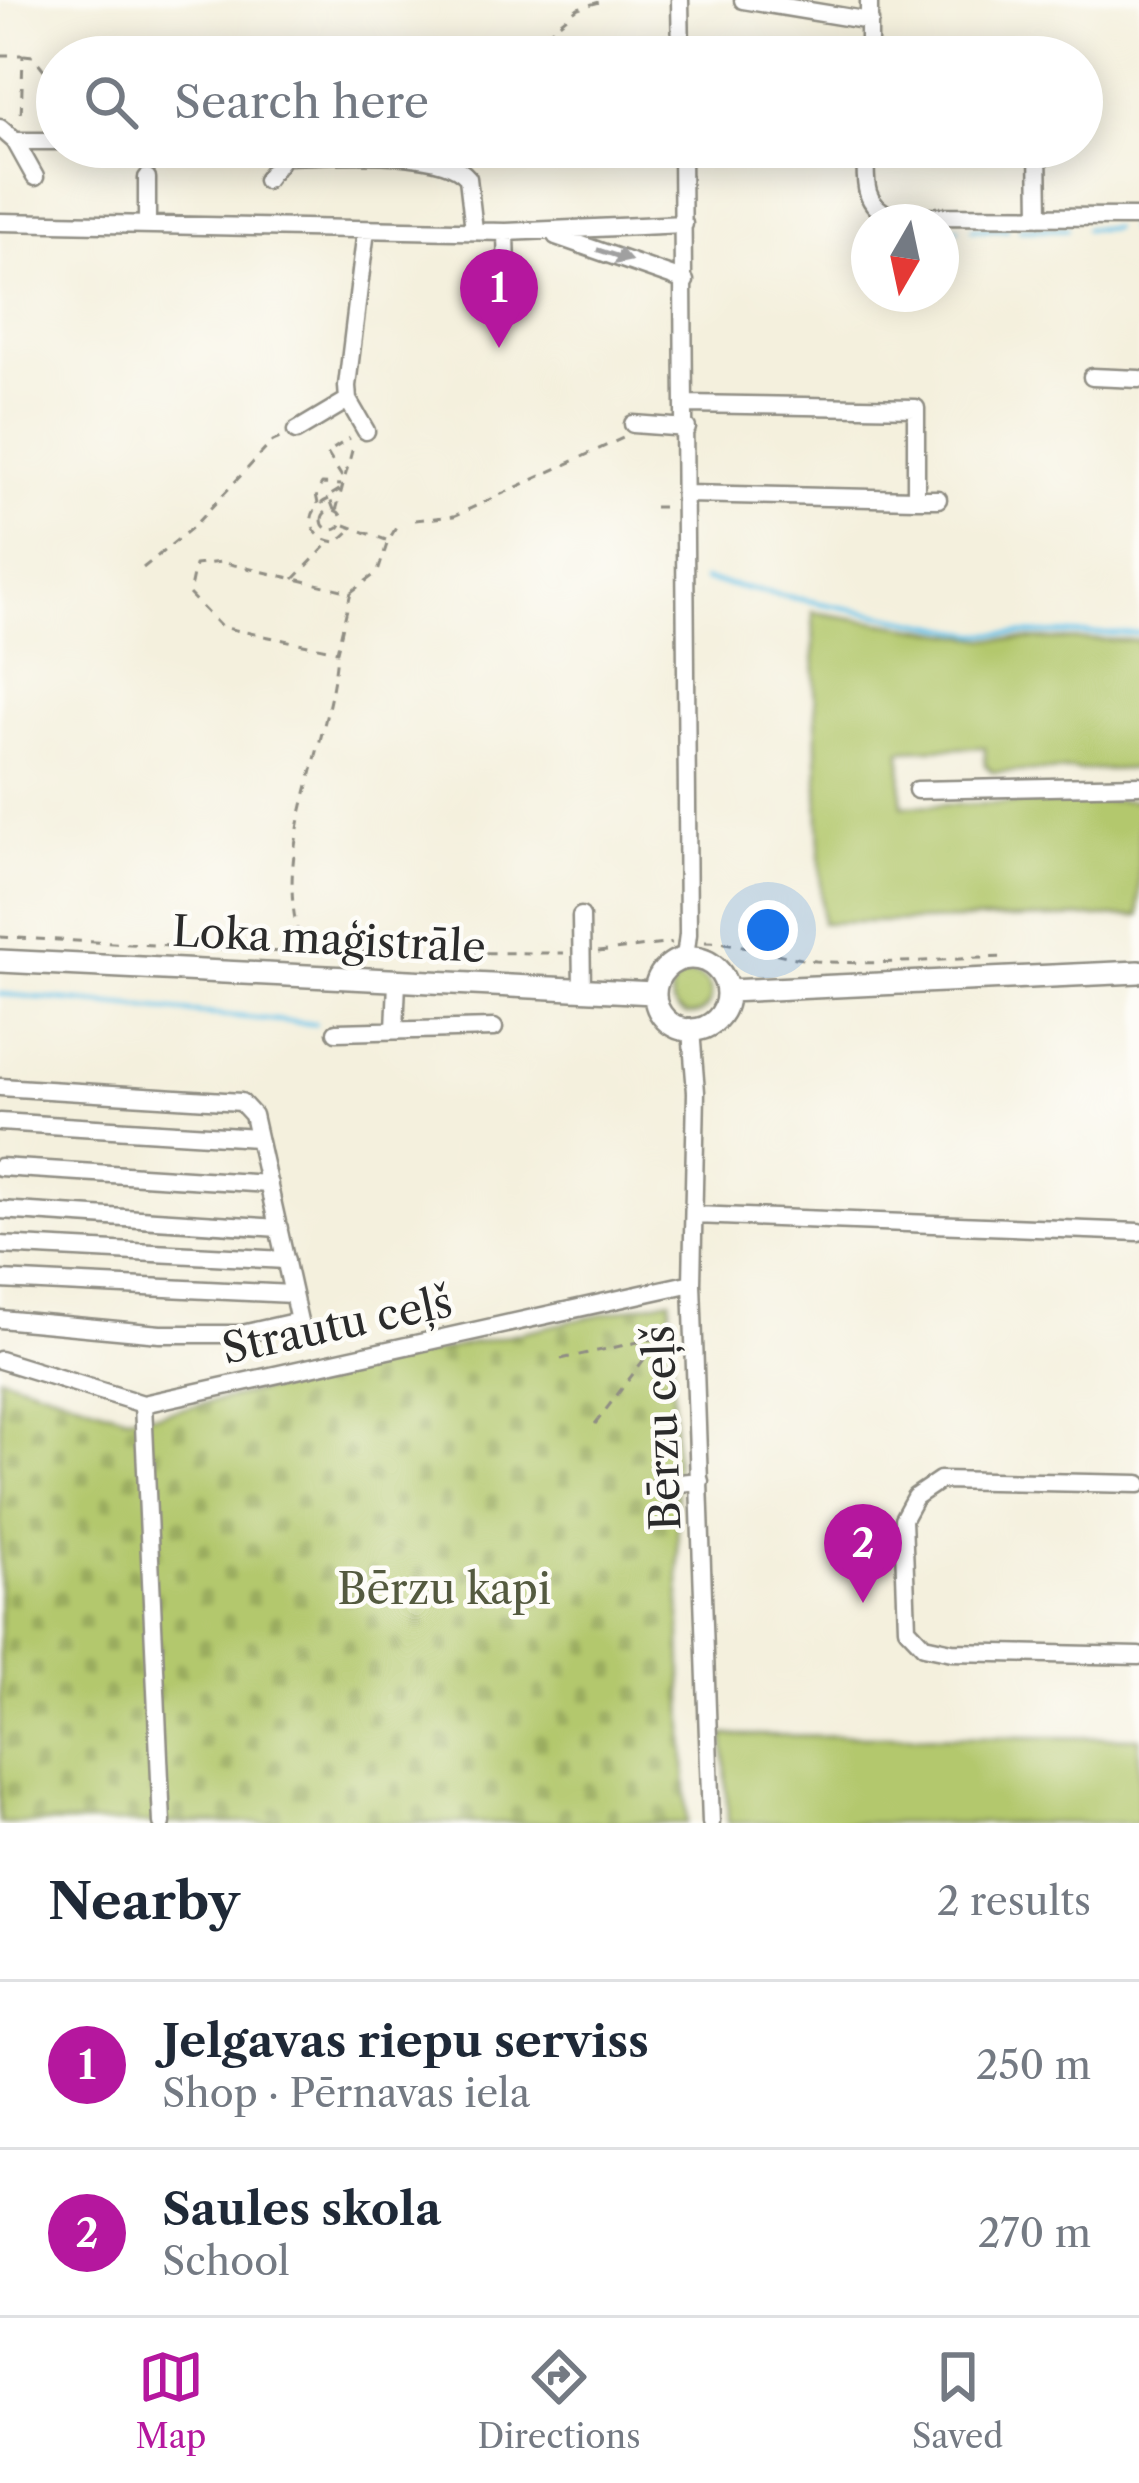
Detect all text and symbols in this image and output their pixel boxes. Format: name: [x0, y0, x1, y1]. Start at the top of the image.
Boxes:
search box: [36, 36, 1103, 168]
icon: search: [78, 69, 144, 135]
text: Search here: [174, 74, 429, 130]
north arrow: [851, 204, 959, 312]
one-way arrow: [596, 247, 633, 266]
pin: 1: [460, 249, 538, 348]
your location: [738, 900, 798, 960]
street label: Loka maģistrāle: [171, 905, 487, 973]
street label: Strautu ceļš: [217, 1275, 457, 1376]
street label: Bērzu ceļš: [632, 1324, 693, 1532]
pin: 2: [824, 1504, 902, 1603]
park label: Bērzu kapi: [337, 1563, 551, 1615]
text: Nearby: [48, 1870, 240, 1932]
text: 2 results: [937, 1877, 1091, 1925]
text: Jelgavas riepu serviss: [162, 2013, 649, 2069]
text: 1: [78, 2041, 96, 2089]
text: 250 m: [976, 2041, 1091, 2089]
text: Shop · Pērnavas iela: [162, 2069, 530, 2117]
text: Saules skola: [162, 2181, 441, 2237]
text: 2: [75, 2209, 99, 2257]
text: 270 m: [978, 2209, 1091, 2257]
text: School: [162, 2237, 290, 2285]
tab: Map: [136, 2344, 206, 2457]
tab: Directions: [478, 2344, 641, 2457]
tab: Saved: [912, 2344, 1003, 2457]

